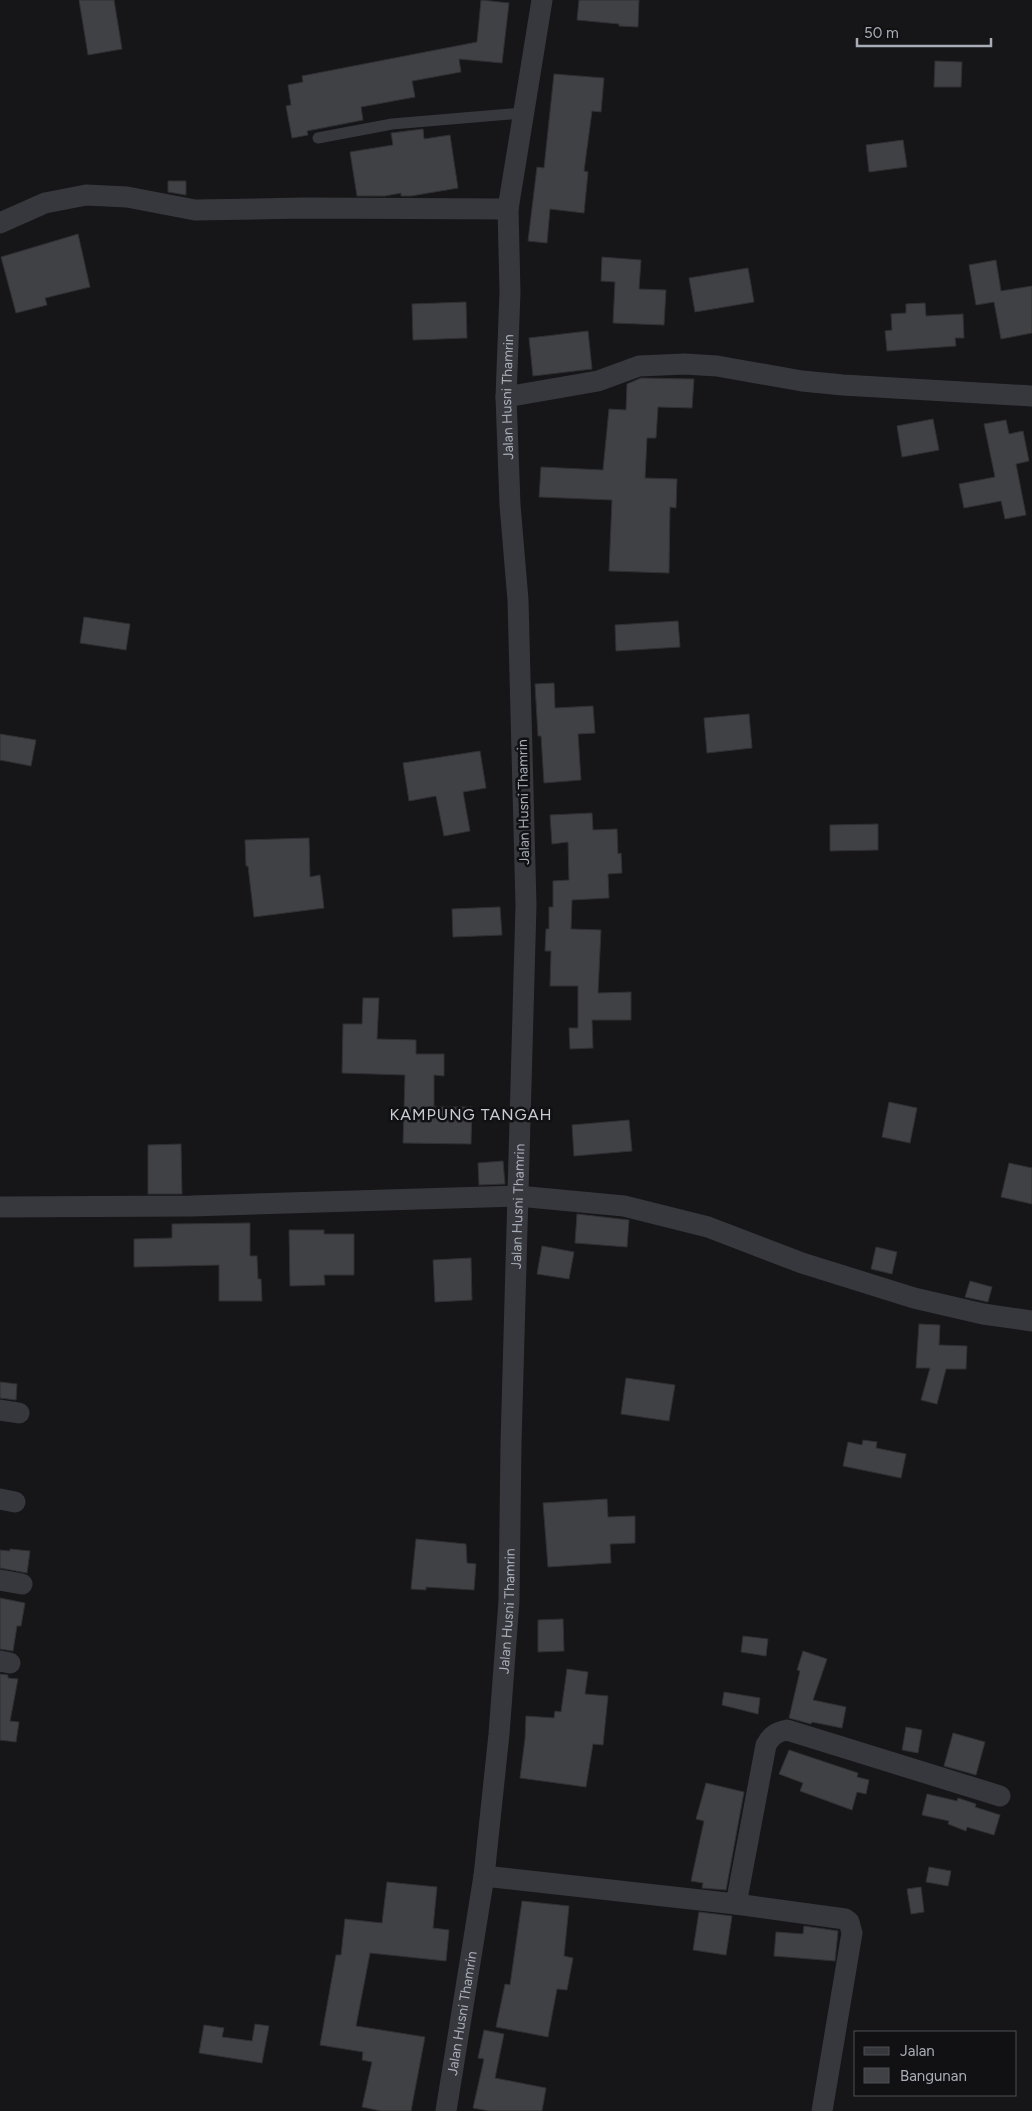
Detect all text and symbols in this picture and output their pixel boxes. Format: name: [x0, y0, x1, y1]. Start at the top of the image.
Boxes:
scale bar: [857, 15, 991, 47]
text: 50 m: [864, 24, 899, 42]
street label: Jalan Husni Thamrin: [498, 334, 517, 460]
street label: Jalan Husni Thamrin: [514, 739, 533, 865]
district label: KAMPUNG TANGAH: [389, 1105, 553, 1124]
street label: Jalan Husni Thamrin: [508, 1143, 528, 1269]
street label: Jalan Husni Thamrin: [496, 1548, 519, 1675]
street label: Jalan Husni Thamrin: [444, 1950, 481, 2077]
legend: [854, 2031, 1017, 2096]
text: Jalan: [900, 2042, 935, 2060]
text: Bangunan: [900, 2067, 967, 2085]

